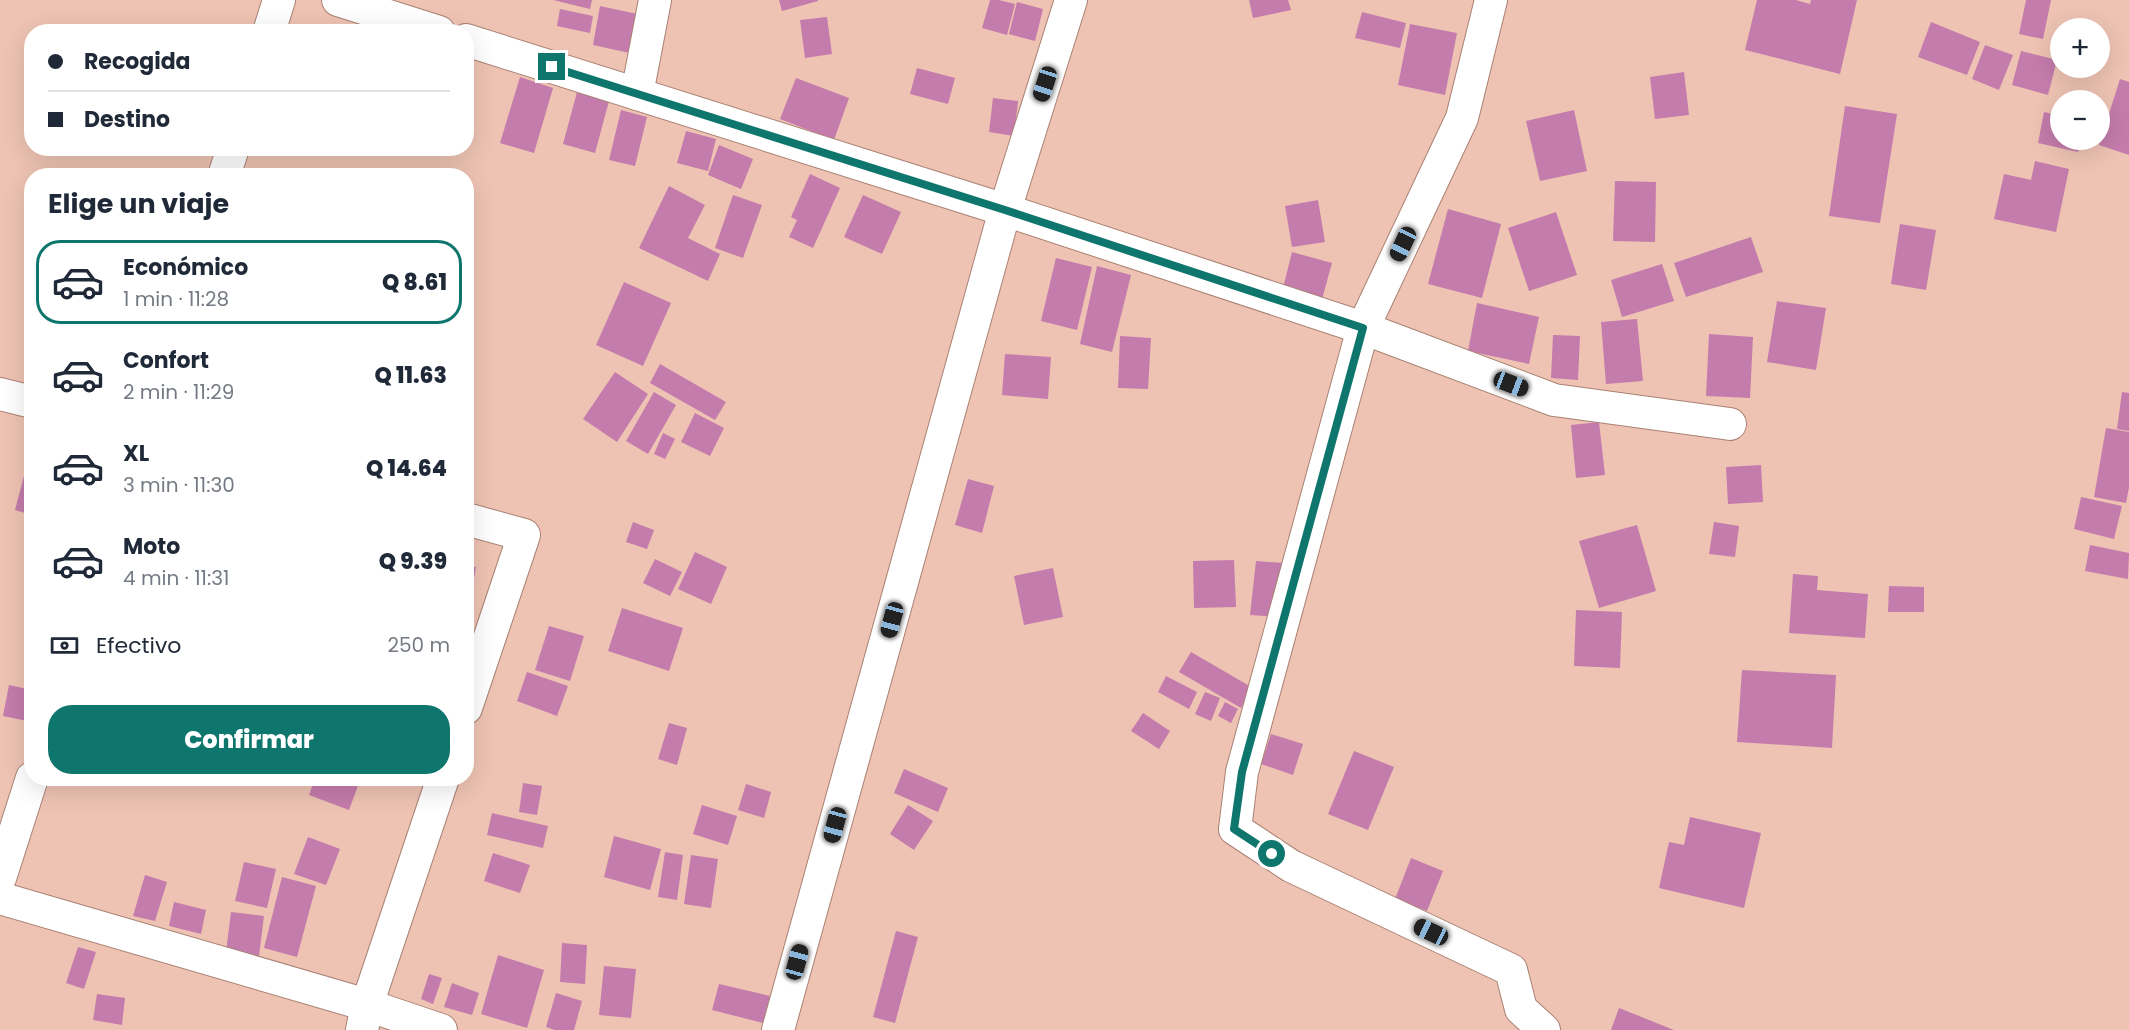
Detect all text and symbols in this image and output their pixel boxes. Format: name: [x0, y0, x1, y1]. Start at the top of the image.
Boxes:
map controls: [2050, 18, 2110, 150]
button: +: [2050, 18, 2110, 78]
text: Recogida: [84, 46, 191, 77]
route end: [538, 53, 565, 80]
car: [1031, 64, 1059, 104]
button: −: [2050, 90, 2110, 150]
text: Destino: [84, 104, 170, 135]
text: Elige un viaje: [48, 185, 229, 222]
car: [1387, 224, 1419, 264]
text: Económico: [123, 252, 248, 283]
icon: car: [51, 255, 105, 309]
text: Q 8.61: [382, 267, 447, 298]
text: 1 min · 11:28: [123, 285, 229, 313]
text: Confort: [123, 345, 209, 376]
icon: car: [51, 348, 105, 402]
text: Q 11.63: [374, 360, 447, 391]
car: [1491, 369, 1531, 399]
text: 2 min · 11:29: [123, 378, 234, 406]
text: XL: [123, 438, 149, 469]
icon: car: [51, 441, 105, 495]
text: Q 14.64: [366, 453, 447, 484]
text: 3 min · 11:30: [123, 471, 235, 499]
text: Moto: [123, 531, 180, 562]
icon: car: [51, 534, 105, 588]
text: Q 9.39: [379, 546, 447, 577]
text: 4 min · 11:31: [123, 564, 229, 592]
car: [879, 600, 905, 640]
icon: cash: [48, 629, 81, 662]
text: Efectivo: [96, 630, 181, 661]
text: 250 m: [387, 631, 450, 659]
button: Confirmar: [48, 705, 450, 774]
car: [822, 805, 848, 845]
route start: [1258, 840, 1285, 867]
car: [1411, 916, 1451, 948]
car: [784, 942, 810, 982]

